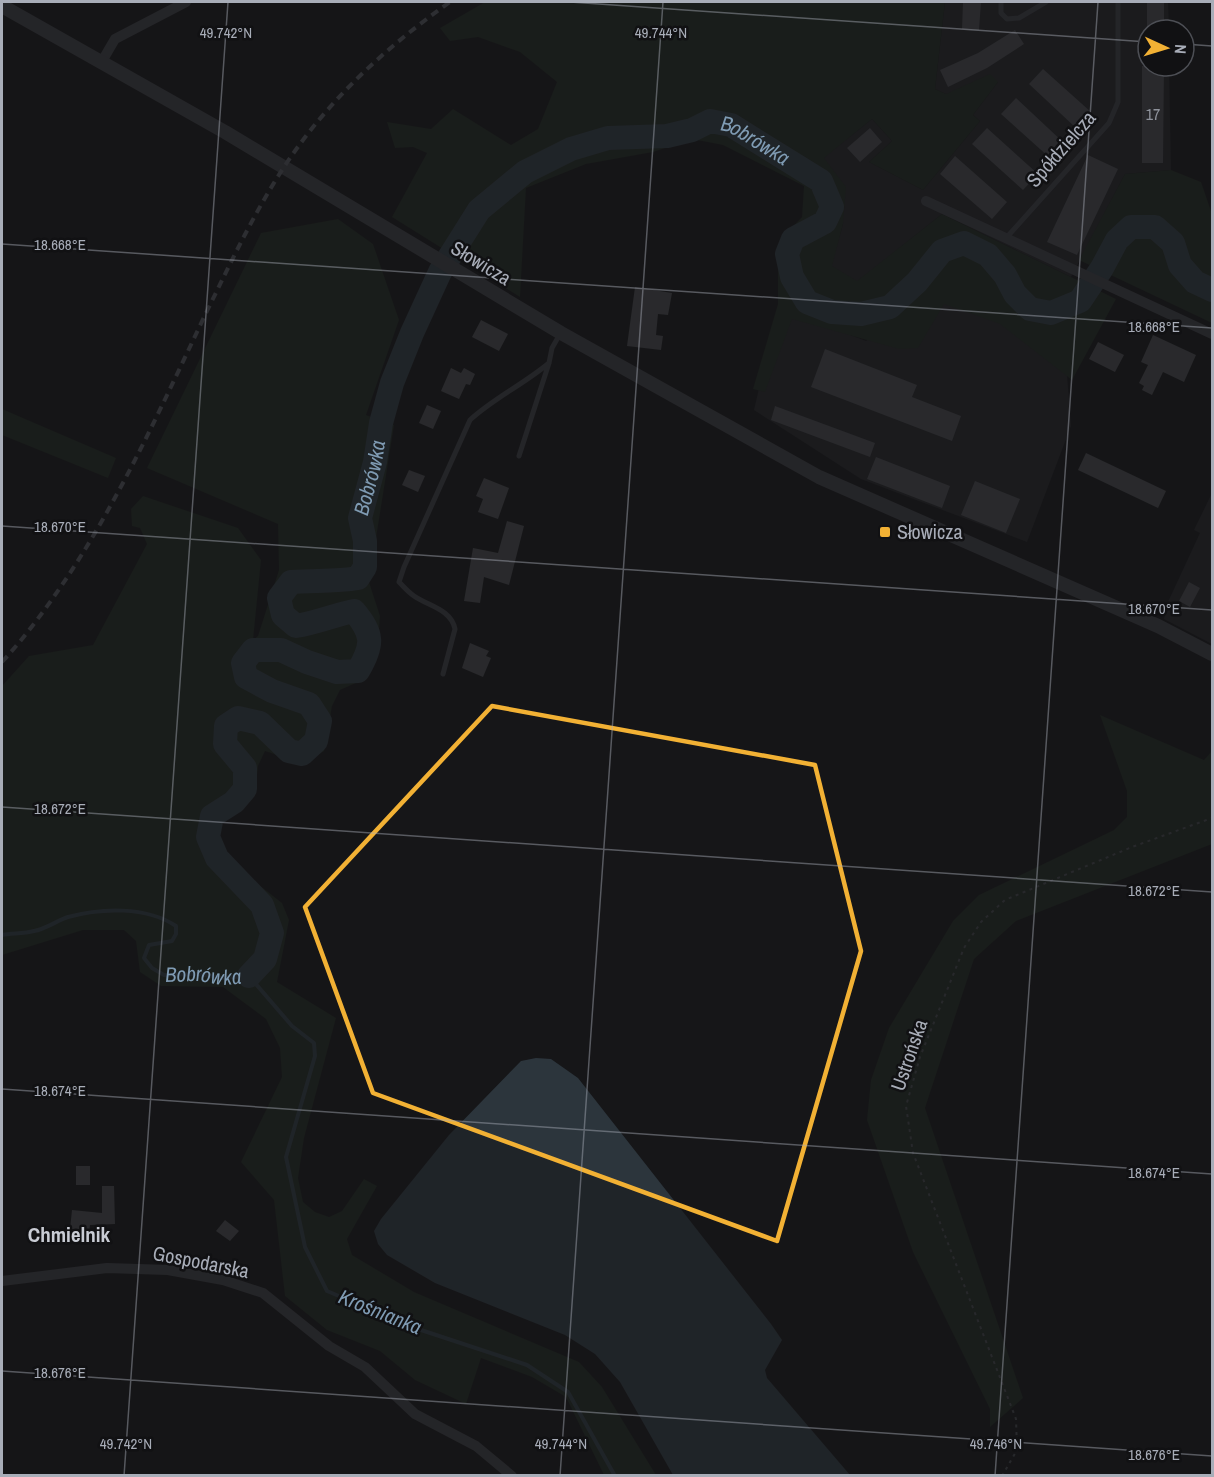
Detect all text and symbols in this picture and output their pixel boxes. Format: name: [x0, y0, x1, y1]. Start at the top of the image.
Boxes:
north arrow: [1136, 18, 1196, 78]
text: 49.742°N: [200, 22, 252, 43]
text: 49.744°N: [635, 22, 687, 43]
text: N: [1170, 44, 1192, 55]
house number: 17: [1146, 103, 1160, 125]
street label: Spółdzielcza: [1020, 105, 1101, 193]
water label: Bobrówka: [719, 108, 795, 172]
text: 18.668°E: [34, 234, 86, 255]
street label: Słowicza: [446, 234, 516, 291]
text: 18.668°E: [1128, 316, 1180, 337]
water label: Bobrówka: [346, 438, 392, 519]
text: 18.670°E: [34, 516, 86, 537]
place label: Słowicza: [897, 518, 963, 545]
marker: Słowicza: [878, 525, 892, 539]
text: 18.670°E: [1128, 598, 1180, 619]
text: 18.672°E: [34, 798, 86, 819]
text: 18.672°E: [1128, 880, 1180, 901]
water label: Bobrówka: [165, 959, 242, 992]
street label: Ustrońska: [884, 1016, 933, 1094]
text: 18.674°E: [34, 1080, 86, 1101]
text: 18.674°E: [1128, 1162, 1180, 1183]
district label: Chmielnik: [28, 1220, 111, 1249]
street label: Gospodarska: [151, 1239, 252, 1284]
water label: Krośnianka: [334, 1282, 426, 1341]
text: 18.676°E: [34, 1362, 86, 1383]
text: 49.742°N: [100, 1433, 152, 1454]
text: 49.744°N: [535, 1433, 587, 1454]
text: 49.746°N: [970, 1433, 1022, 1454]
text: 18.676°E: [1128, 1444, 1180, 1465]

